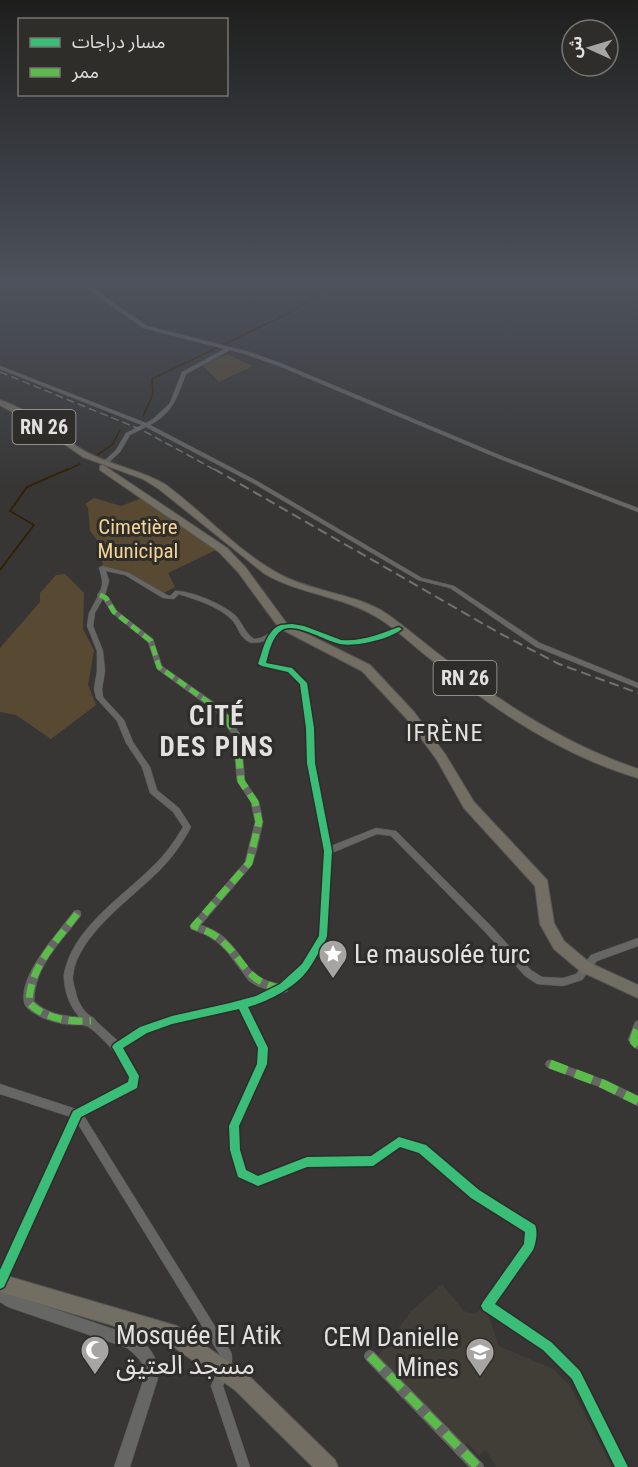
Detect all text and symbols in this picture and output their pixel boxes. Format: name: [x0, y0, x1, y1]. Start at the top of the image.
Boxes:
legend: [18, 18, 228, 96]
north arrow: [560, 18, 620, 78]
text: مسار دراجات: [72, 31, 165, 53]
text: ش: [565, 35, 586, 59]
text: ممر: [71, 61, 99, 83]
road number: RN 26: [12, 410, 76, 444]
park label: Cimetière Municipal: [98, 515, 178, 563]
road number: RN 26: [434, 661, 496, 695]
district label: CITÉ DES PINS: [159, 699, 275, 763]
district label: IFRÈNE: [406, 719, 484, 747]
place icon: Le mausolée turc: [317, 938, 349, 980]
place label: Le mausolée turc: [354, 939, 530, 969]
place label: Mosquée El Atik مسجد العتيق: [116, 1320, 282, 1381]
place label: CEM Danielle Mines: [324, 1322, 459, 1382]
mosque icon: Mosquée El Atik مسجد العتيق: [79, 1334, 111, 1376]
school or university icon: CEM Danielle Mines: [464, 1336, 496, 1378]

